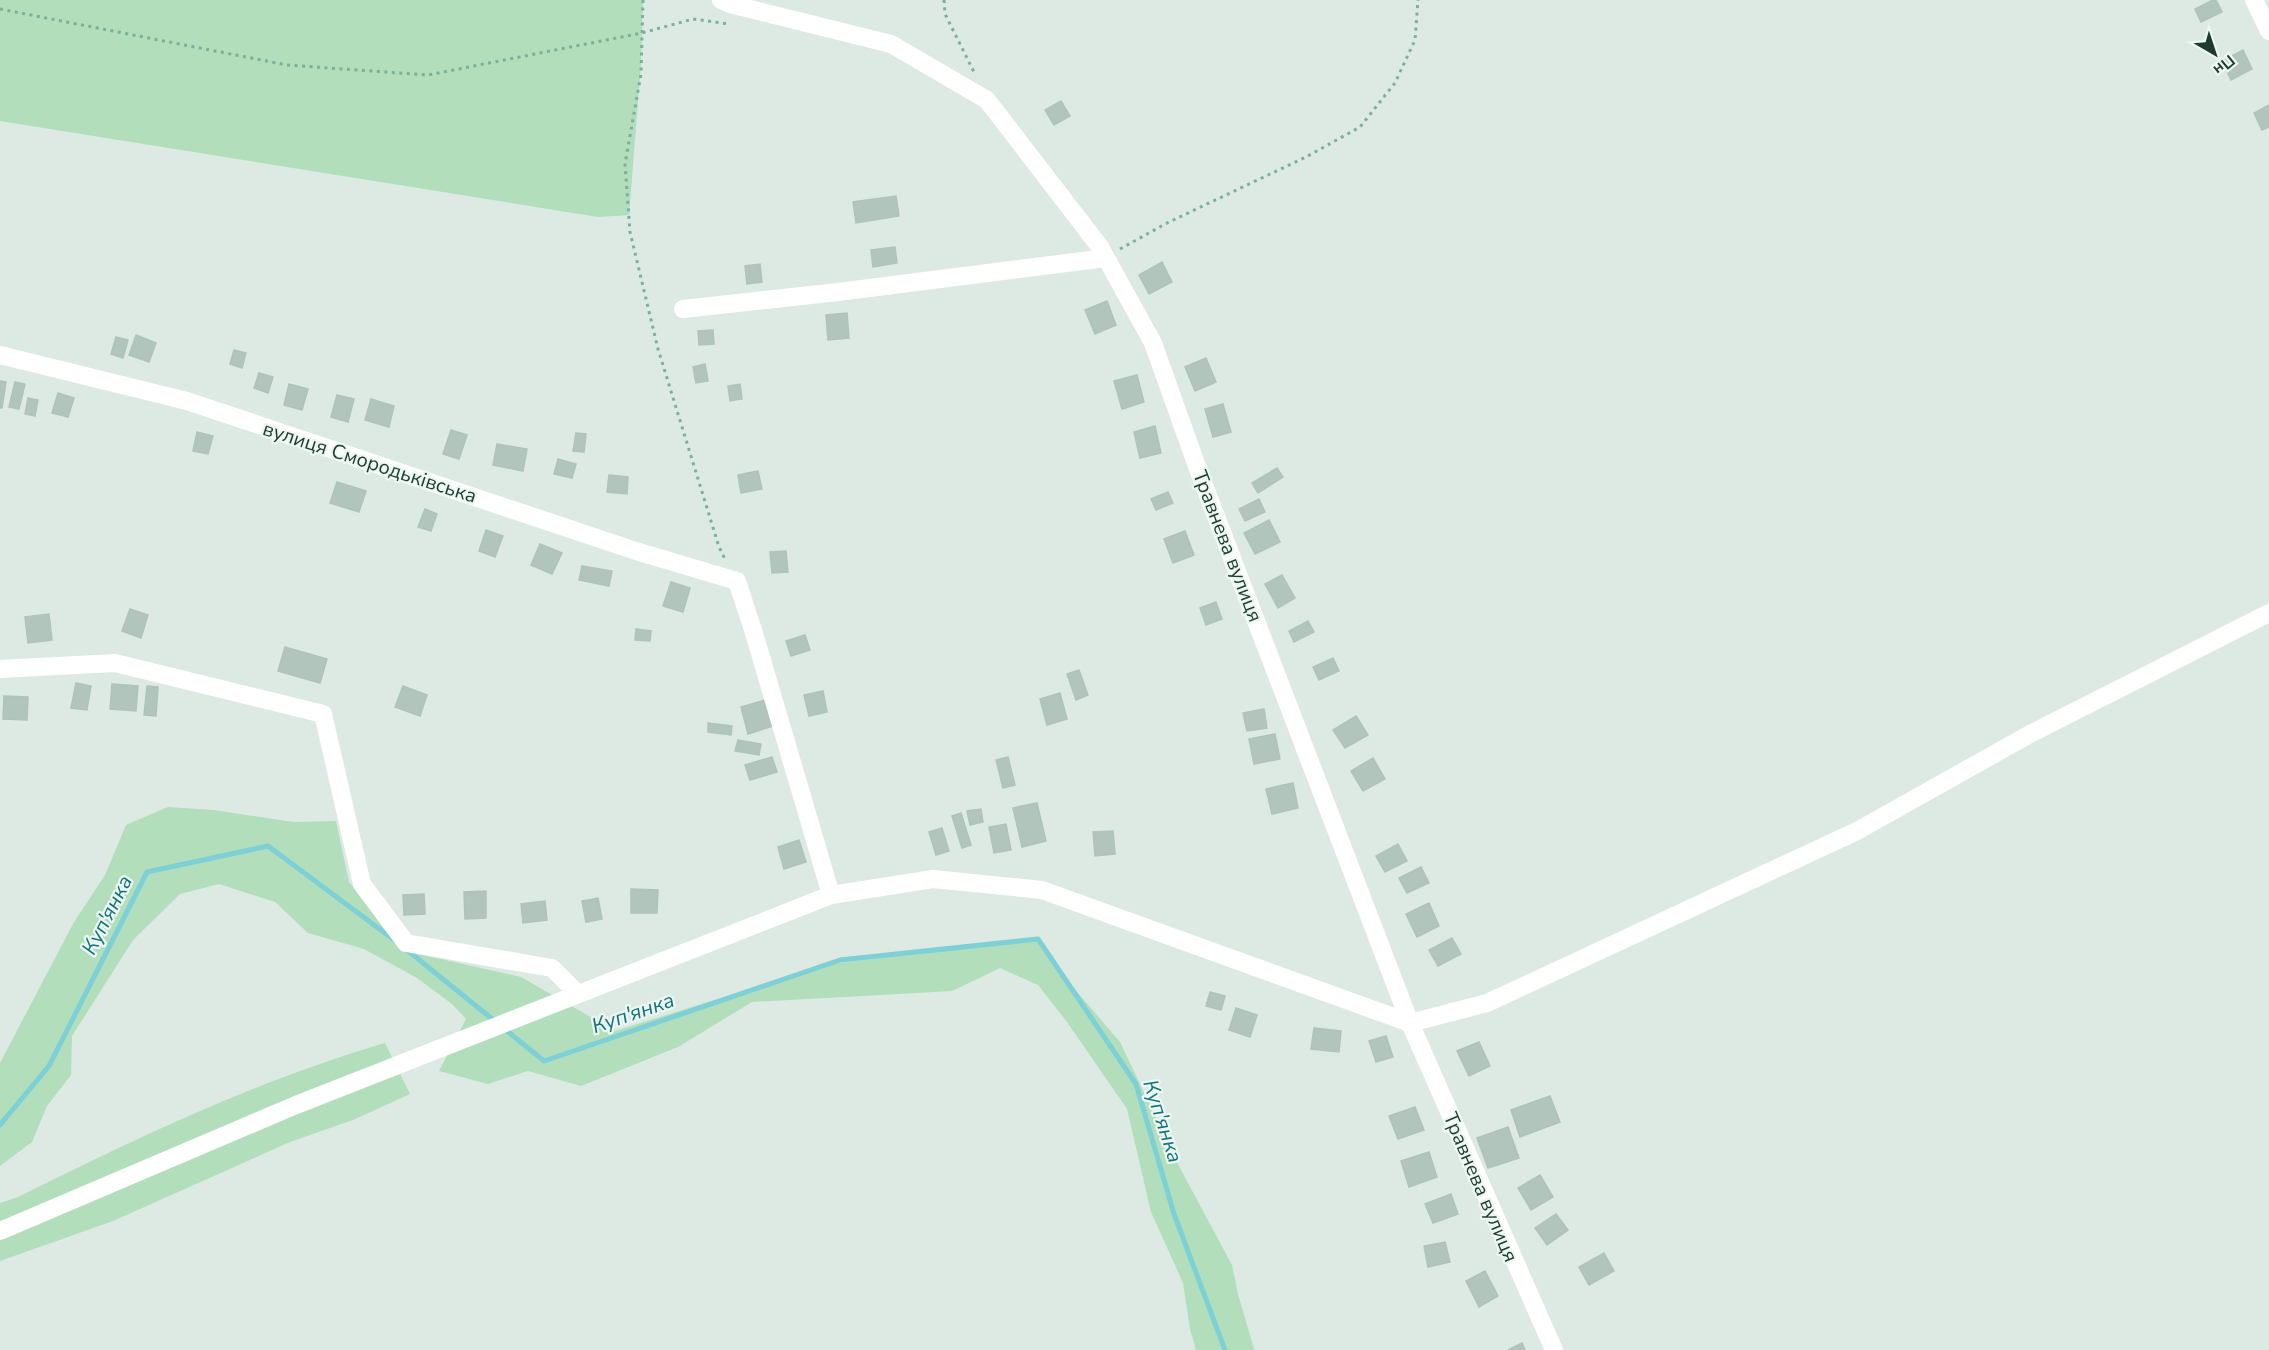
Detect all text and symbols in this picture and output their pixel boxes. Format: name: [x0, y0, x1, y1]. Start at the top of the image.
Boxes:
north arrow: [2185, 24, 2245, 84]
text: Пн: [2208, 49, 2239, 80]
street label: вулиця Смородьківська: [259, 415, 480, 510]
street label: Травнева вулиця: [1186, 467, 1269, 626]
water label: Куп'янка: [75, 870, 139, 960]
water label: Куп'янка: [588, 986, 678, 1040]
water label: Куп'янка: [1136, 1076, 1190, 1166]
street label: Травнева вулиця: [1437, 1108, 1524, 1266]

